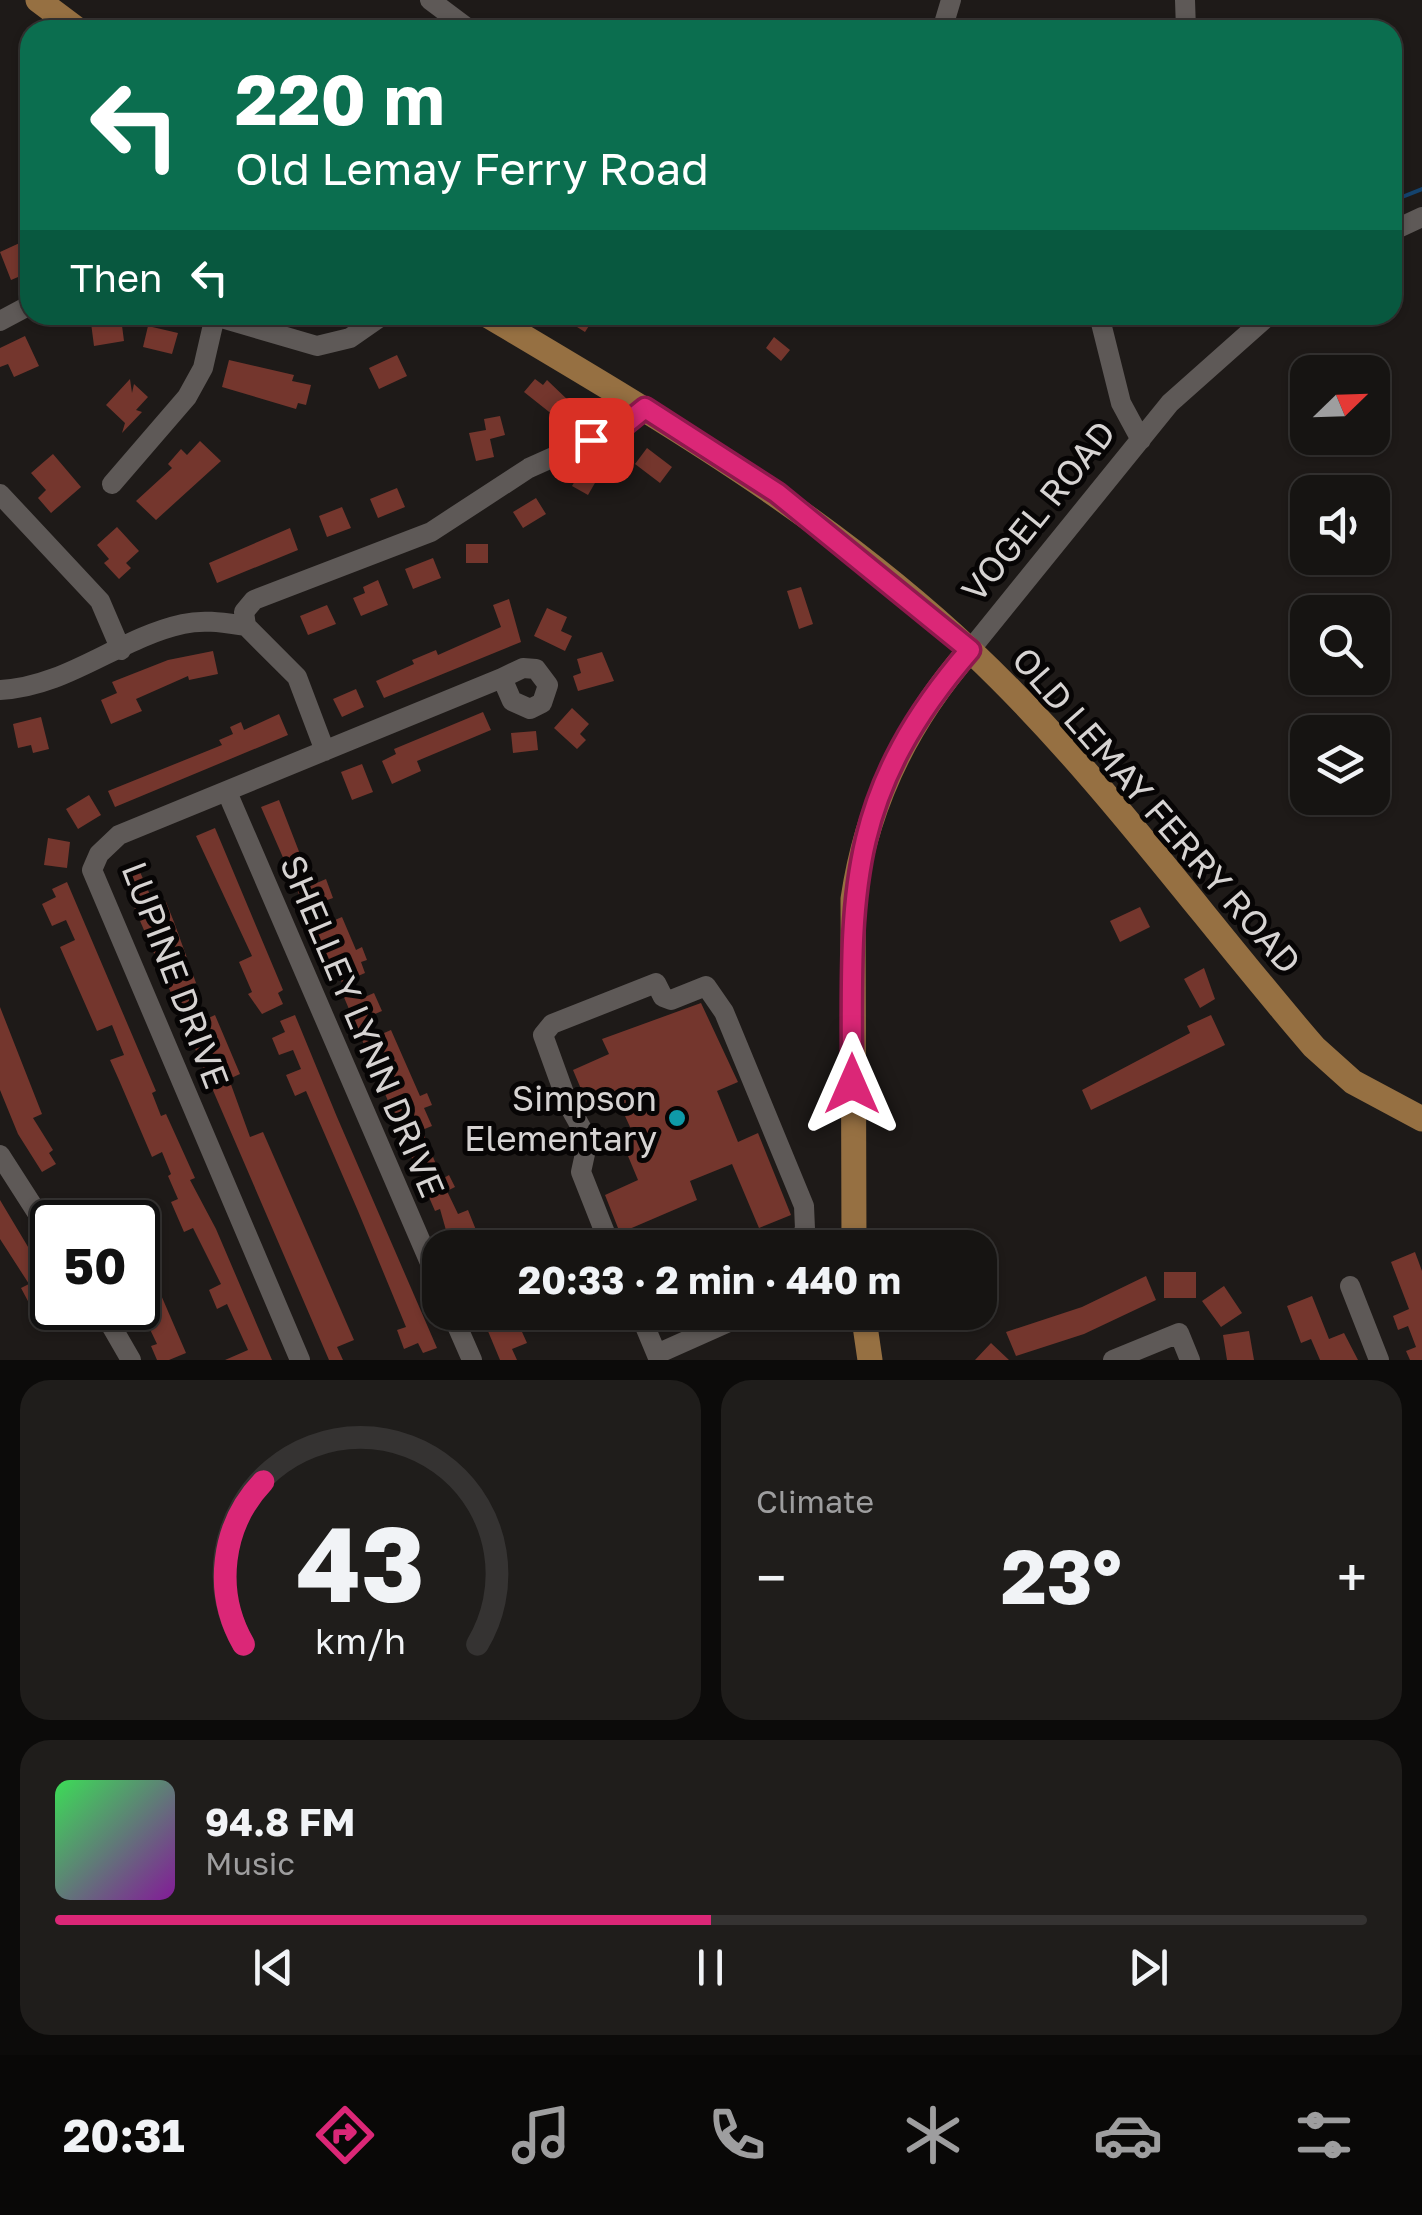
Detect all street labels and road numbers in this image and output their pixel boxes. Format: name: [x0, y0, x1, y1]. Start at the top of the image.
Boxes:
street label: VOGEL ROAD: [952, 412, 1124, 610]
street label: OLD LEMAY FERRY ROAD: [1004, 638, 1310, 982]
street label: SHELLEY LYNN DRIVE: [272, 849, 454, 1203]
street label: LUPINE DRIVE: [114, 856, 238, 1094]

